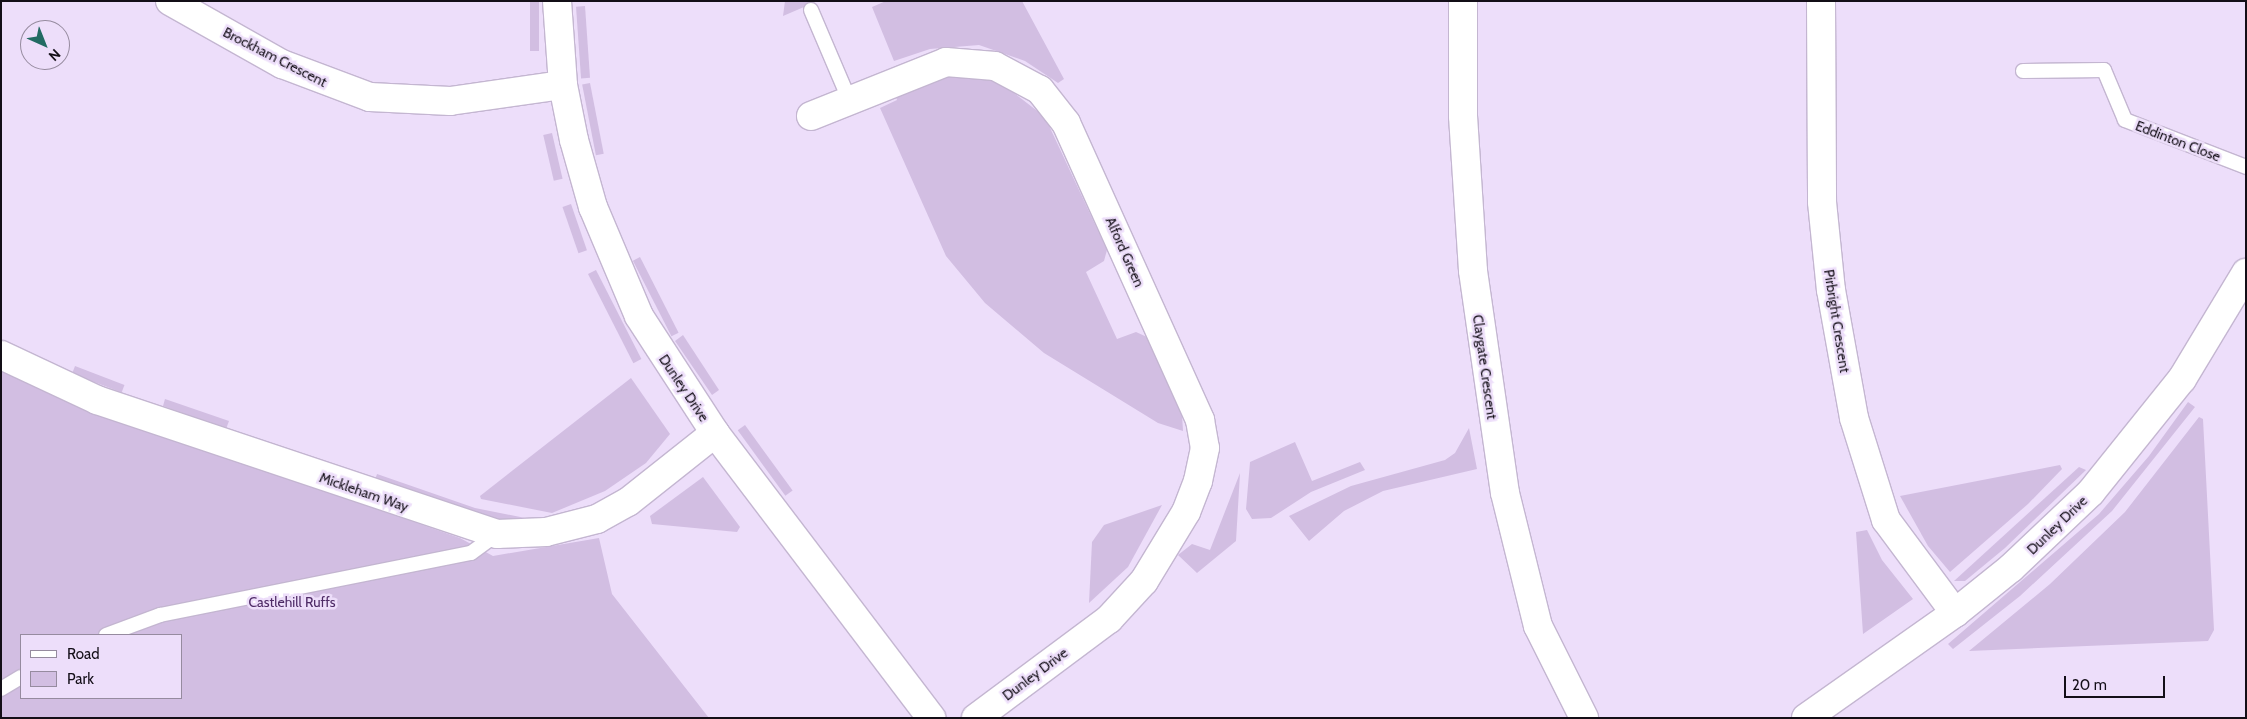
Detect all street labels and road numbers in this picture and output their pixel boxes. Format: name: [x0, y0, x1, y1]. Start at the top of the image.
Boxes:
street label: Brockham Crescent: [220, 24, 330, 90]
street label: Eddinton Close: [2133, 117, 2223, 165]
street label: Alford Green: [1102, 214, 1148, 290]
street label: Pirbright Crescent: [1821, 268, 1853, 374]
street label: Claygate Crescent: [1469, 314, 1501, 420]
street label: Dunley Drive: [655, 351, 713, 425]
street label: Mickleham Way: [317, 469, 411, 515]
street label: Dunley Drive: [2023, 492, 2091, 558]
street label: Dunley Drive: [999, 644, 1071, 704]

